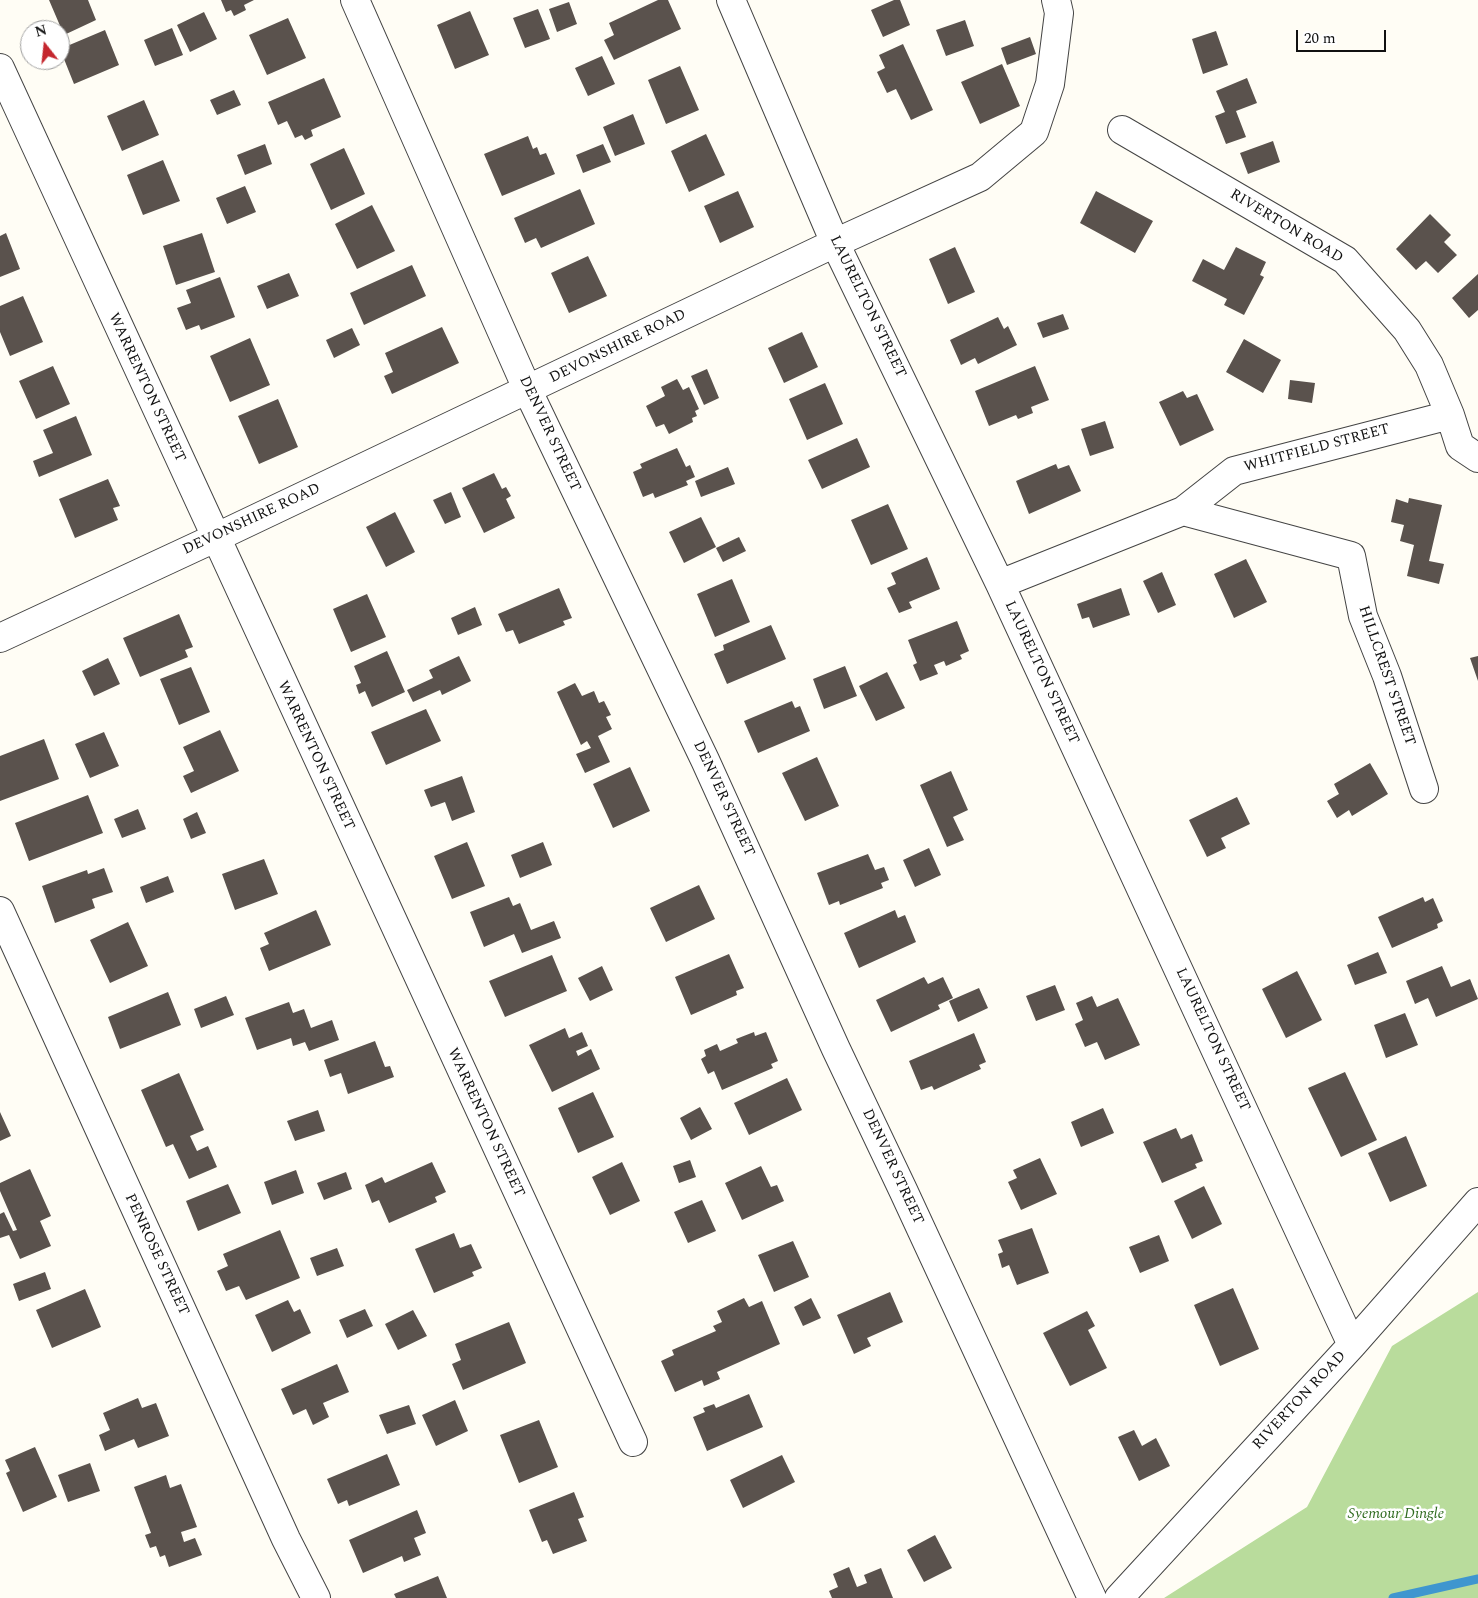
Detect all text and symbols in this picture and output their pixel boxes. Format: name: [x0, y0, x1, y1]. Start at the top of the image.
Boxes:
text: N: [33, 19, 49, 43]
north arrow: [20, 20, 70, 70]
scale bar: [1298, 20, 1388, 52]
text: 20 m: [1304, 27, 1336, 50]
street label: RIVERTON ROAD: [1226, 186, 1346, 268]
street label: LAURELTON STREET: [825, 233, 909, 381]
street label: DEVONSHIRE ROAD: [547, 306, 689, 388]
street label: WARRENTON STREET: [103, 311, 189, 465]
street label: DENVER STREET: [514, 373, 584, 495]
street label: WHITFIELD STREET: [1242, 421, 1392, 477]
street label: DEVONSHIRE ROAD: [180, 480, 324, 560]
street label: LAURELTON STREET: [1000, 599, 1082, 747]
street label: HILLCREST STREET: [1354, 604, 1418, 748]
street label: WARRENTON STREET: [272, 679, 358, 833]
street label: DENVER STREET: [688, 738, 758, 860]
street label: LAURELTON STREET: [1171, 966, 1253, 1114]
street label: WARRENTON STREET: [442, 1046, 528, 1200]
street label: DENVER STREET: [857, 1106, 927, 1228]
street label: PENROSE STREET: [120, 1191, 192, 1319]
street label: RIVERTON ROAD: [1249, 1348, 1351, 1454]
park label: Syemour Dingle: [1348, 1506, 1444, 1524]

